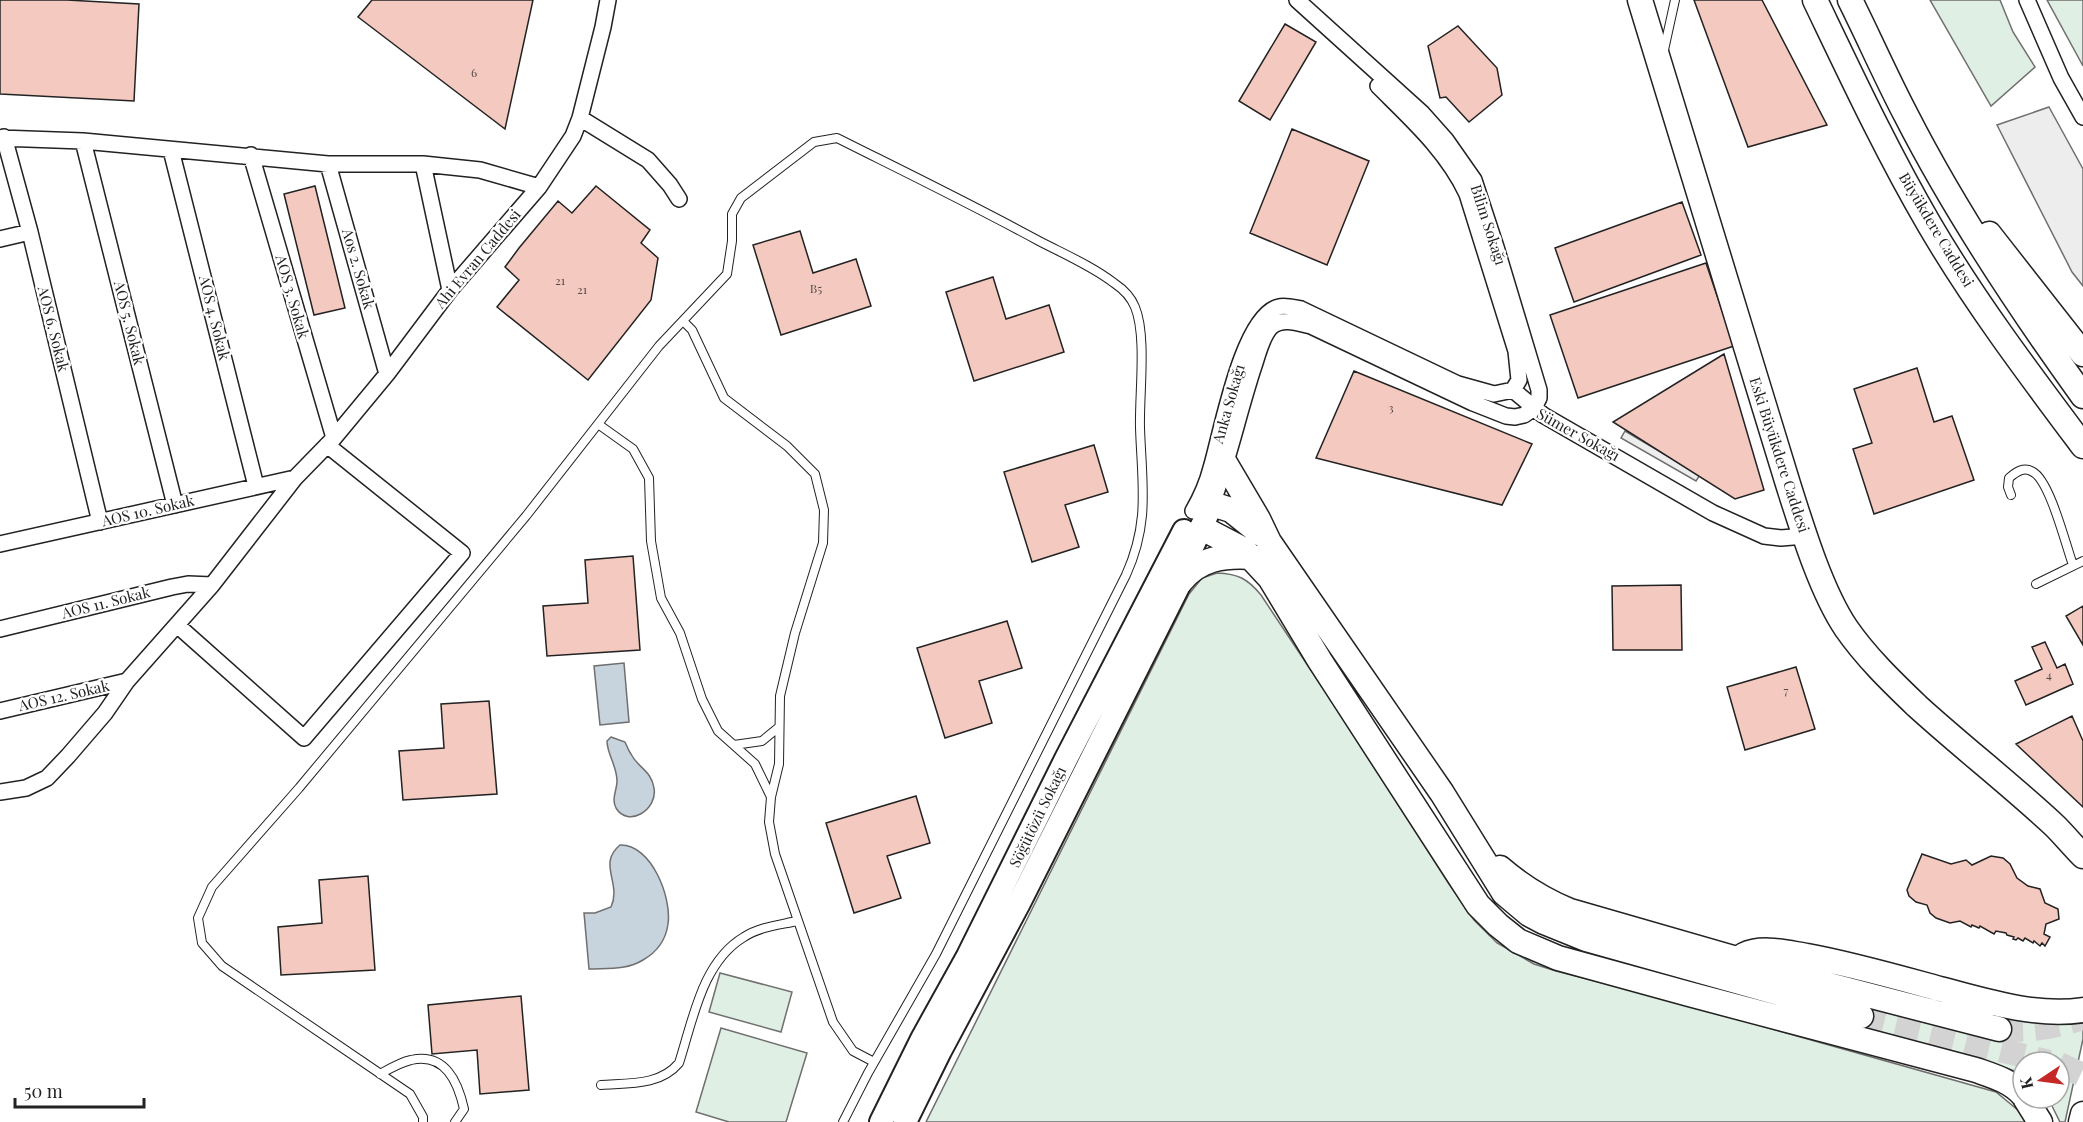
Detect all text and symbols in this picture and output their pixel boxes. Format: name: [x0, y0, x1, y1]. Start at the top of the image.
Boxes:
house number: 6: [471, 64, 477, 80]
street label: Büyükdere Caddesi: [1895, 169, 1979, 291]
street label: Bilim Sokağı: [1467, 182, 1512, 268]
street label: Ahi Evran Caddesi: [429, 204, 525, 313]
street label: Aos 2. Sokak: [338, 225, 380, 312]
street label: AOS 3. Sokak: [271, 251, 315, 342]
street label: AOS 4. Sokak: [195, 272, 235, 363]
house number: 21: [555, 272, 566, 288]
street label: AOS 5. Sokak: [110, 278, 150, 368]
house number: B5: [810, 280, 822, 296]
house number: 21: [577, 281, 588, 297]
street label: AOS 6. Sokak: [33, 283, 74, 374]
street label: Anka Sokağı: [1207, 361, 1249, 447]
street label: Eski Büyükdere Caddesi: [1745, 374, 1815, 536]
house number: 3: [1388, 399, 1394, 415]
street label: Sümer Sokağı: [1533, 403, 1624, 465]
street label: AOS 10. Sokak: [99, 490, 197, 531]
street label: AOS 11. Sokak: [58, 581, 153, 623]
house number: 4: [2046, 666, 2052, 682]
street label: AOS 12. Sokak: [15, 675, 112, 715]
house number: 7: [1784, 682, 1789, 698]
street label: Söğütözü Sokağı: [1004, 762, 1070, 870]
north arrow: [2011, 1050, 2071, 1110]
scale bar: [15, 1071, 144, 1109]
text: K: [2014, 1075, 2037, 1091]
text: 50 m: [24, 1079, 63, 1103]

